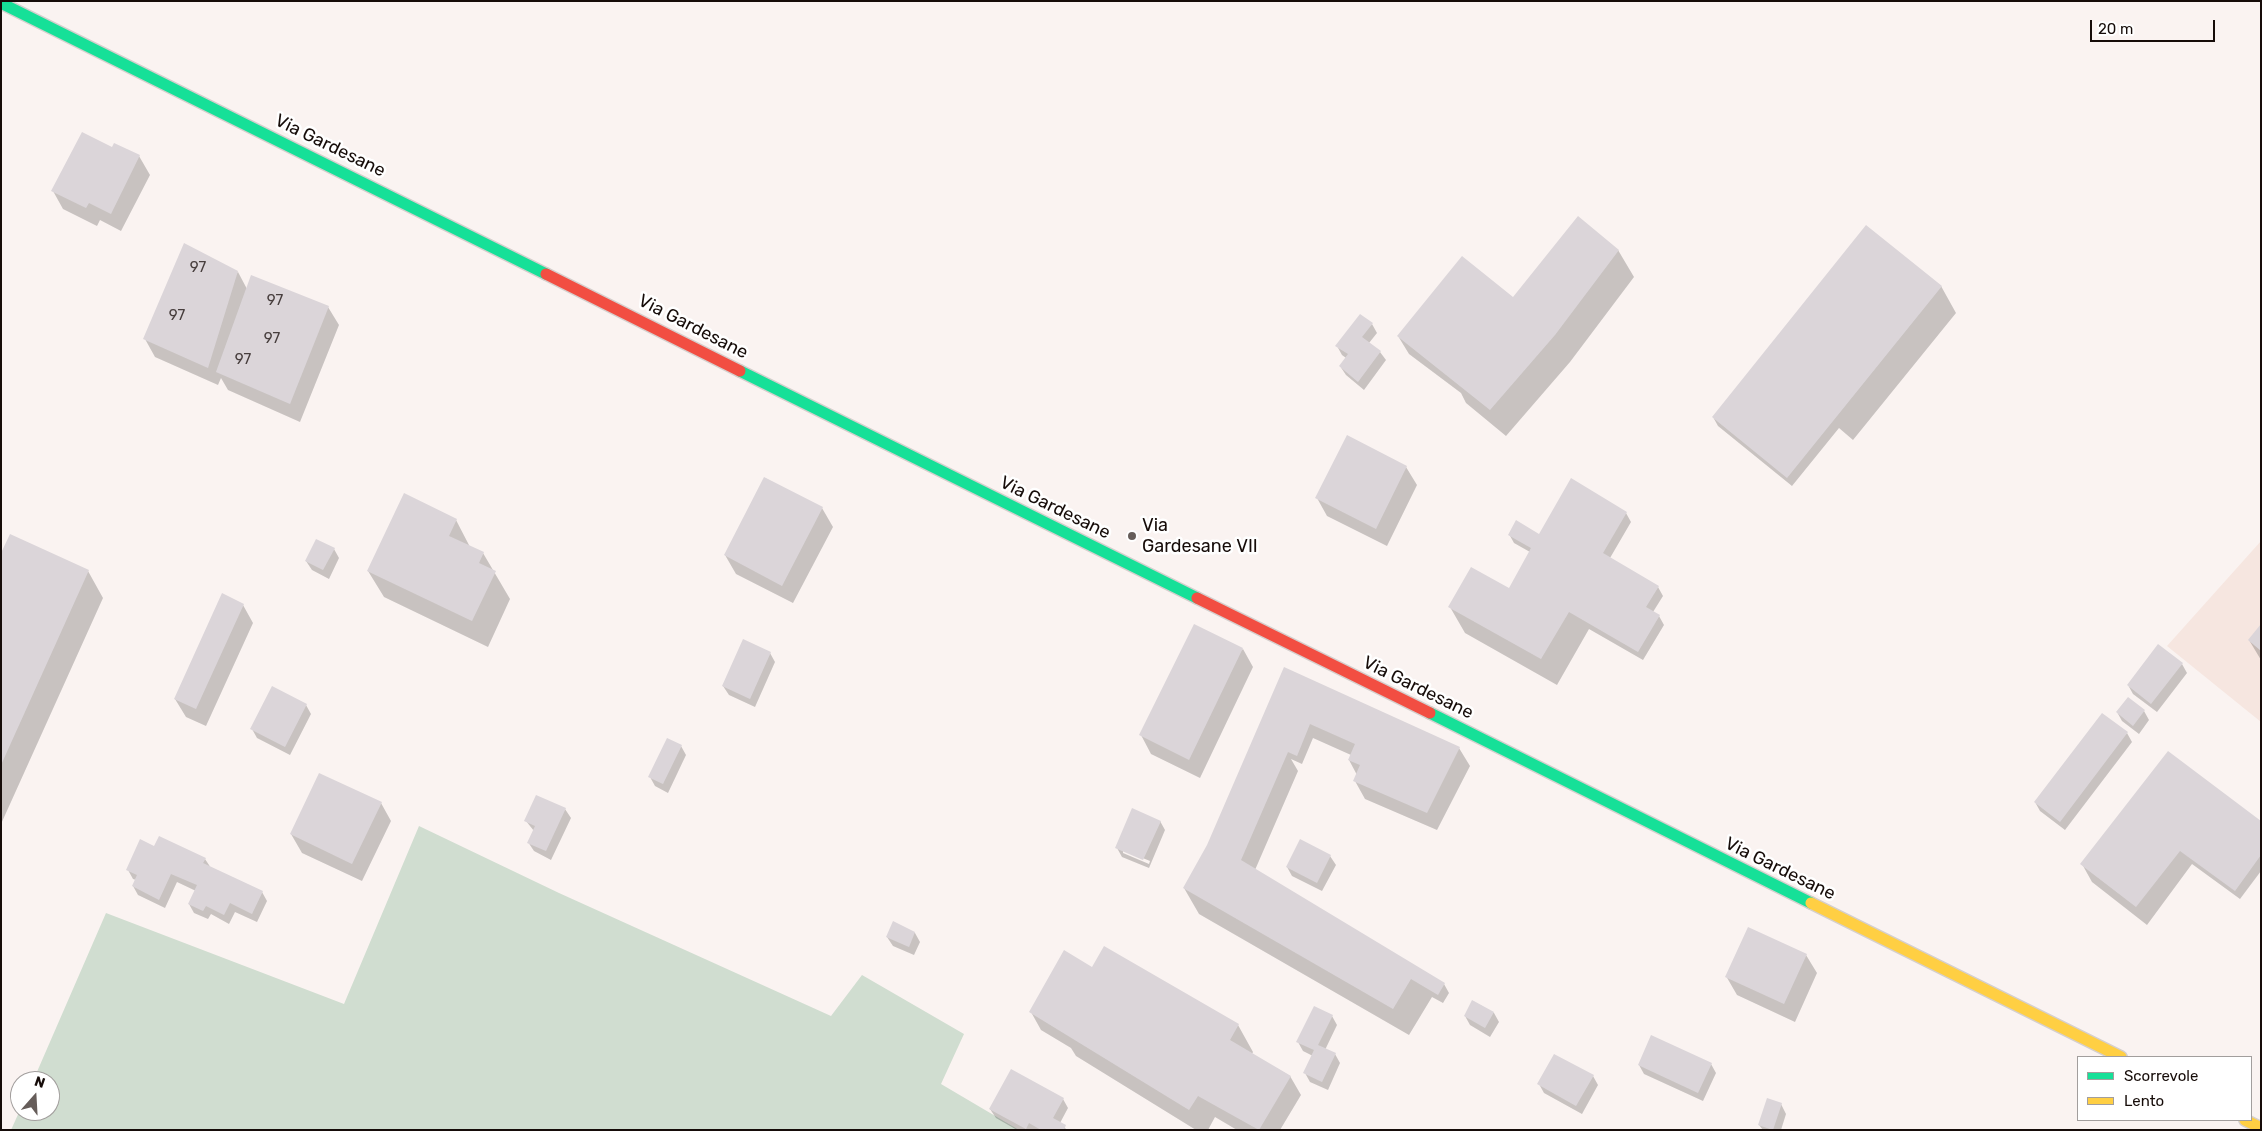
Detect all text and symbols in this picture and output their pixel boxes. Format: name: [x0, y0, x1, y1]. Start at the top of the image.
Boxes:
scale bar: [2092, 10, 2217, 42]
text: 20 m: [2098, 20, 2133, 38]
street label: Via Gardesane: [271, 110, 389, 182]
house number: 97: [190, 259, 206, 277]
street label: Via Gardesane: [635, 290, 751, 364]
house number: 97: [267, 292, 283, 310]
house number: 97: [169, 307, 185, 325]
house number: 97: [264, 330, 280, 348]
house number: 97: [235, 351, 251, 369]
street label: Via Gardesane: [996, 472, 1114, 544]
place label: Via Gardesane VII: [1142, 515, 1258, 558]
marker: Via Gardesane VII: [1126, 530, 1138, 542]
street label: Via Gardesane: [1359, 652, 1477, 724]
street label: Via Gardesane: [1721, 833, 1839, 905]
legend: [2077, 1056, 2252, 1121]
text: Scorrevole: [2124, 1067, 2198, 1085]
north arrow: [10, 1071, 60, 1121]
text: N: [32, 1073, 47, 1092]
text: Lento: [2124, 1092, 2164, 1110]

